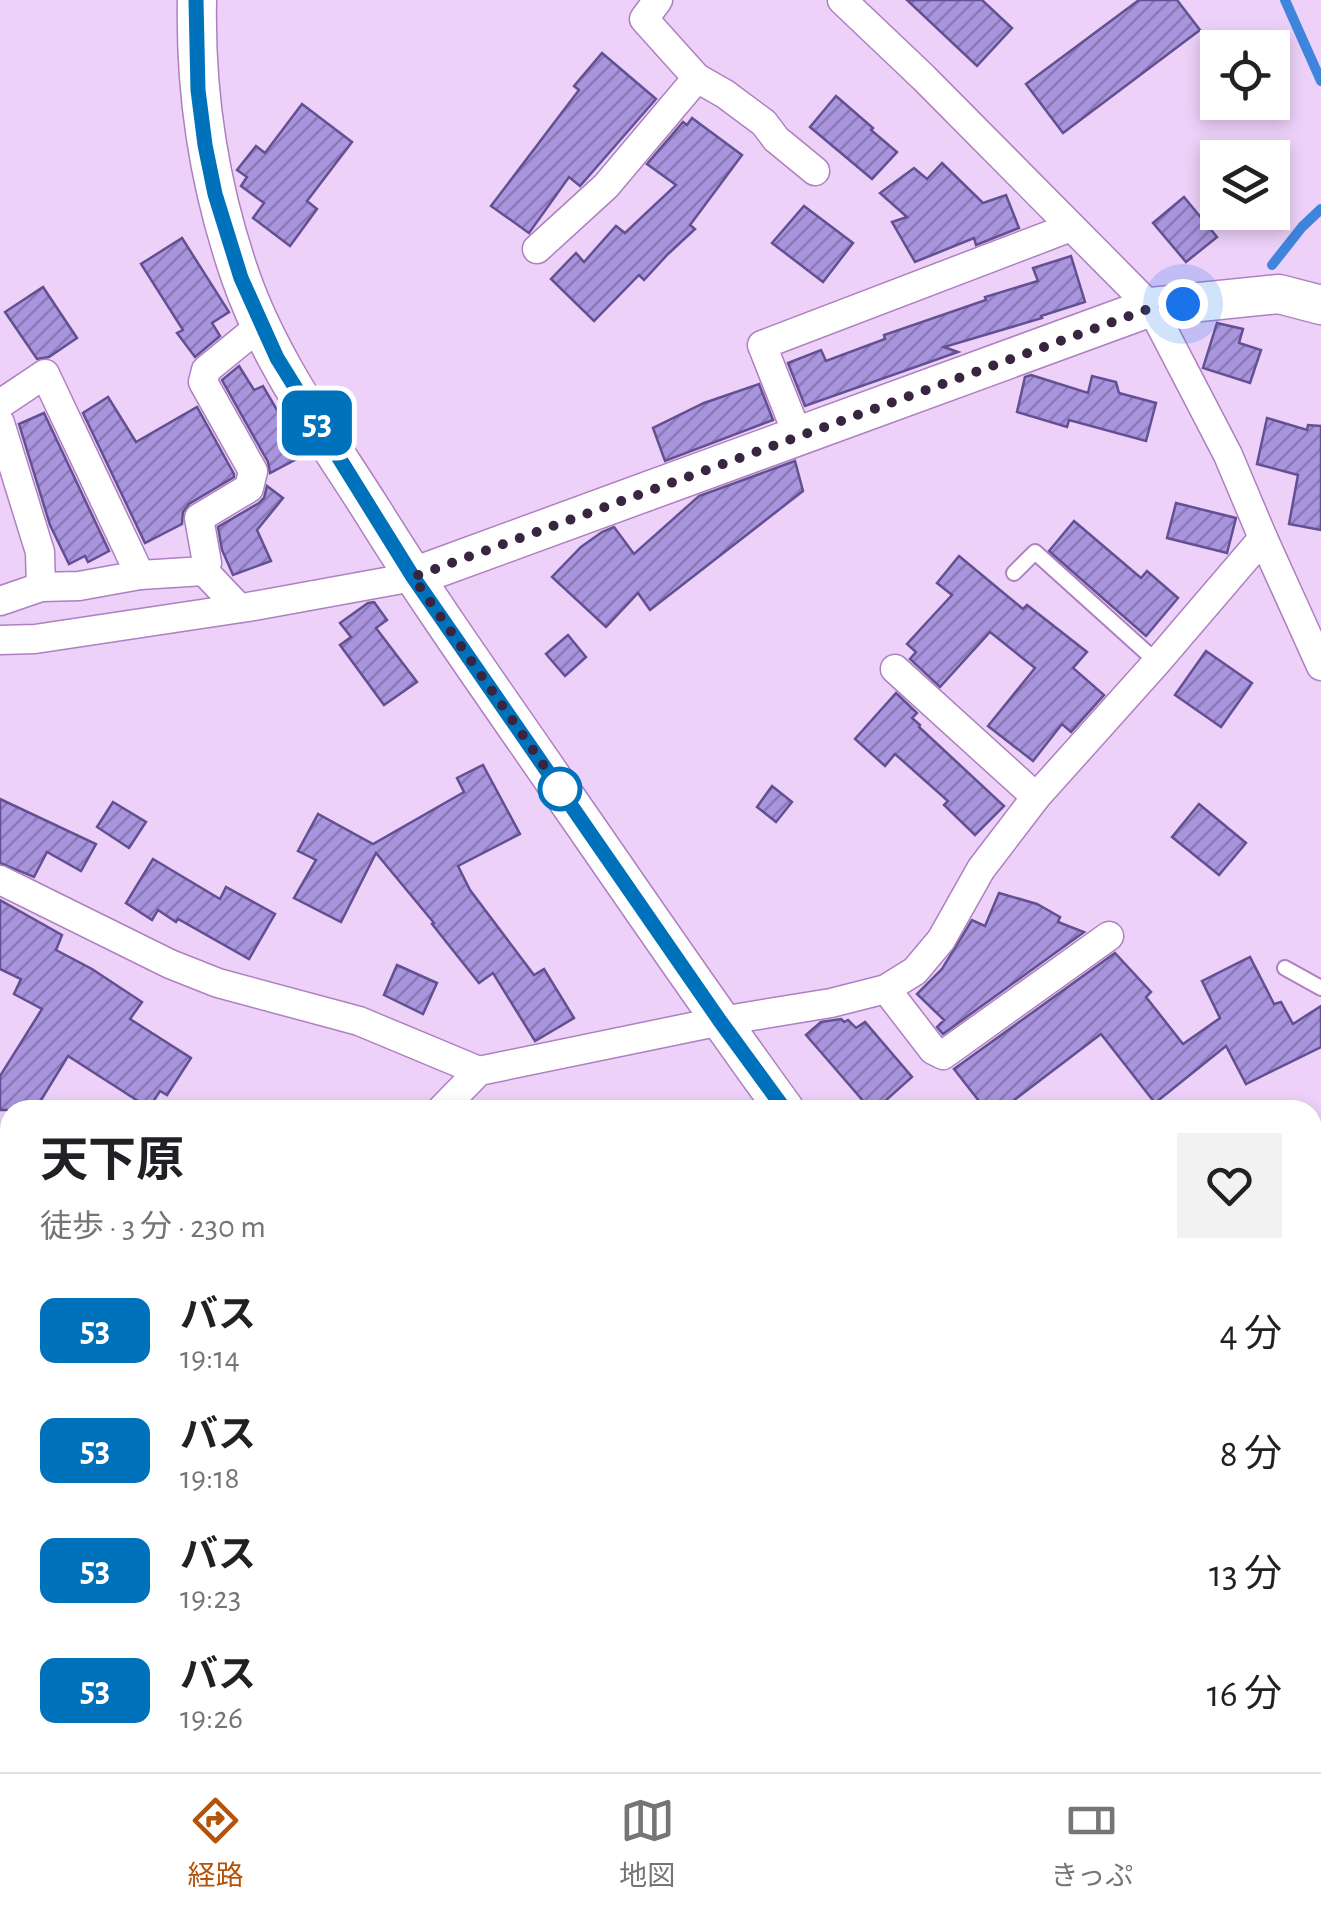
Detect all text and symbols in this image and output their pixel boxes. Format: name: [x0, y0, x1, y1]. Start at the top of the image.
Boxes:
map controls: [1200, 30, 1290, 230]
button: locate: [1200, 30, 1290, 120]
button: layers: [1200, 140, 1290, 230]
your location: [1158, 279, 1208, 329]
line badge: 53: [272, 390, 362, 456]
text: 53: [302, 406, 332, 441]
unlabelled marker: [539, 768, 581, 810]
button: heart: [1177, 1133, 1282, 1238]
text: 天下原: [40, 1138, 184, 1186]
text: 徒歩 · 3 分 · 230 m: [40, 1211, 266, 1243]
text: バス: [180, 1297, 256, 1335]
text: 53: [80, 1313, 110, 1348]
text: 4 分: [1219, 1316, 1282, 1354]
text: 19:14: [180, 1342, 240, 1374]
text: バス: [180, 1417, 256, 1455]
text: 53: [80, 1433, 110, 1468]
text: 8 分: [1220, 1436, 1282, 1474]
text: 19:18: [180, 1462, 240, 1494]
text: バス: [180, 1537, 256, 1575]
text: 53: [80, 1553, 110, 1588]
text: 13 分: [1209, 1556, 1282, 1594]
text: 19:23: [180, 1582, 241, 1614]
text: バス: [180, 1657, 256, 1695]
text: 53: [80, 1673, 110, 1708]
text: 16 分: [1207, 1676, 1282, 1714]
text: 19:26: [180, 1702, 243, 1734]
tab: 経路: [188, 1793, 244, 1894]
tab: 地図: [619, 1793, 675, 1894]
tab: きっぷ: [1050, 1793, 1133, 1894]

